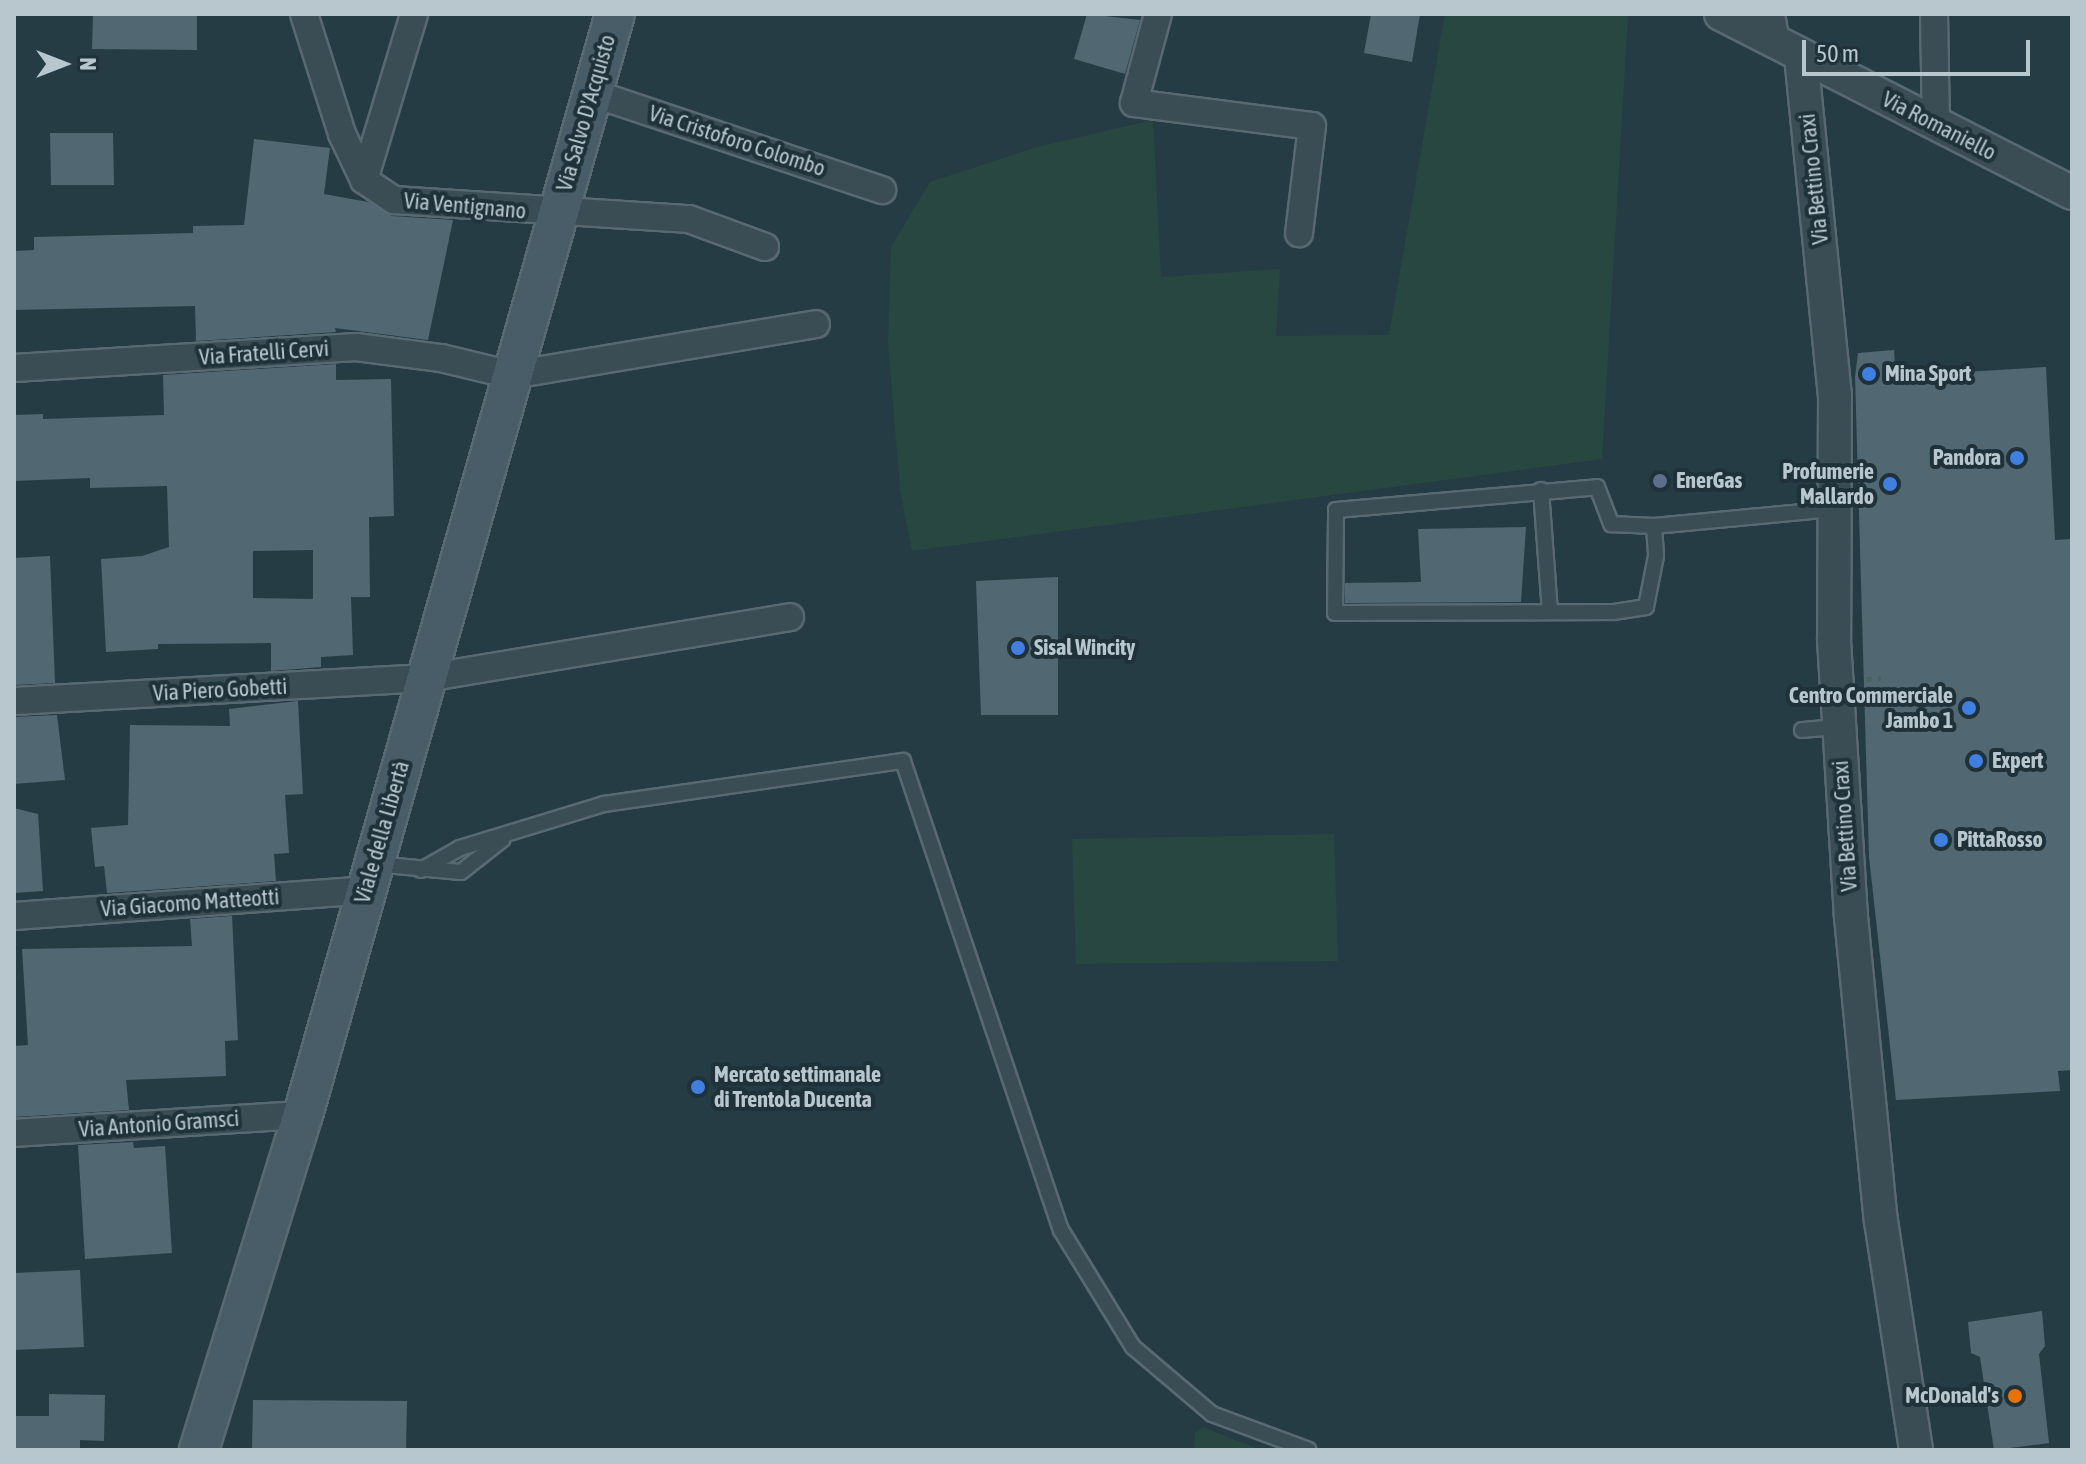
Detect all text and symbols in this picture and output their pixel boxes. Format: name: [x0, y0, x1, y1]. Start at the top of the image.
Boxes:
north arrow: [24, 24, 104, 104]
scale bar: [1806, 24, 2034, 74]
street label: Via Salvo D'Acquisto: [551, 32, 621, 194]
text: 50 m: [1816, 40, 1859, 67]
text: N: [75, 58, 101, 70]
street label: Via Romaniello: [1878, 86, 2000, 166]
street label: Via Cristoforo Colombo: [646, 100, 828, 182]
street label: Via Bettino Craxi: [1794, 112, 1834, 246]
street label: Via Ventignano: [403, 188, 527, 224]
street label: Via Fratelli Cervi: [198, 335, 330, 371]
place label: Mina Sport: [1885, 361, 1971, 387]
marker: Mina Sport: [1860, 365, 1878, 383]
place label: Pandora: [1933, 445, 2001, 471]
marker: Pandora: [2008, 449, 2026, 467]
place label: Profumerie Mallardo: [1782, 458, 1874, 510]
place label: EnerGas: [1676, 468, 1742, 494]
marker: EnerGas: [1651, 472, 1669, 490]
marker: Profumerie Mallardo: [1881, 475, 1899, 493]
place label: Sisal Wincity: [1034, 635, 1135, 661]
marker: Sisal Wincity: [1009, 639, 1027, 657]
street label: Via Piero Gobetti: [152, 673, 288, 707]
place label: Centro Commerciale Jambo 1: [1789, 682, 1953, 734]
marker: Centro Commerciale Jambo 1: [1960, 699, 1978, 717]
place label: Expert: [1992, 748, 2043, 774]
marker: Expert: [1967, 752, 1985, 770]
street label: Viale della Libertà: [349, 758, 415, 906]
street label: Via Bettino Craxi: [1827, 760, 1863, 892]
place label: PittaRosso: [1957, 827, 2043, 853]
marker: PittaRosso: [1932, 831, 1950, 849]
street label: Via Giacomo Matteotti: [100, 884, 280, 922]
place label: Mercato settimanale di Trentola Ducenta: [714, 1061, 881, 1112]
marker: Mercato settimanale di Trentola Ducenta: [689, 1078, 707, 1096]
street label: Via Antonio Gramsci: [78, 1105, 240, 1143]
place label: McDonald's: [1905, 1383, 1999, 1409]
marker: McDonald's: [2006, 1387, 2024, 1405]

